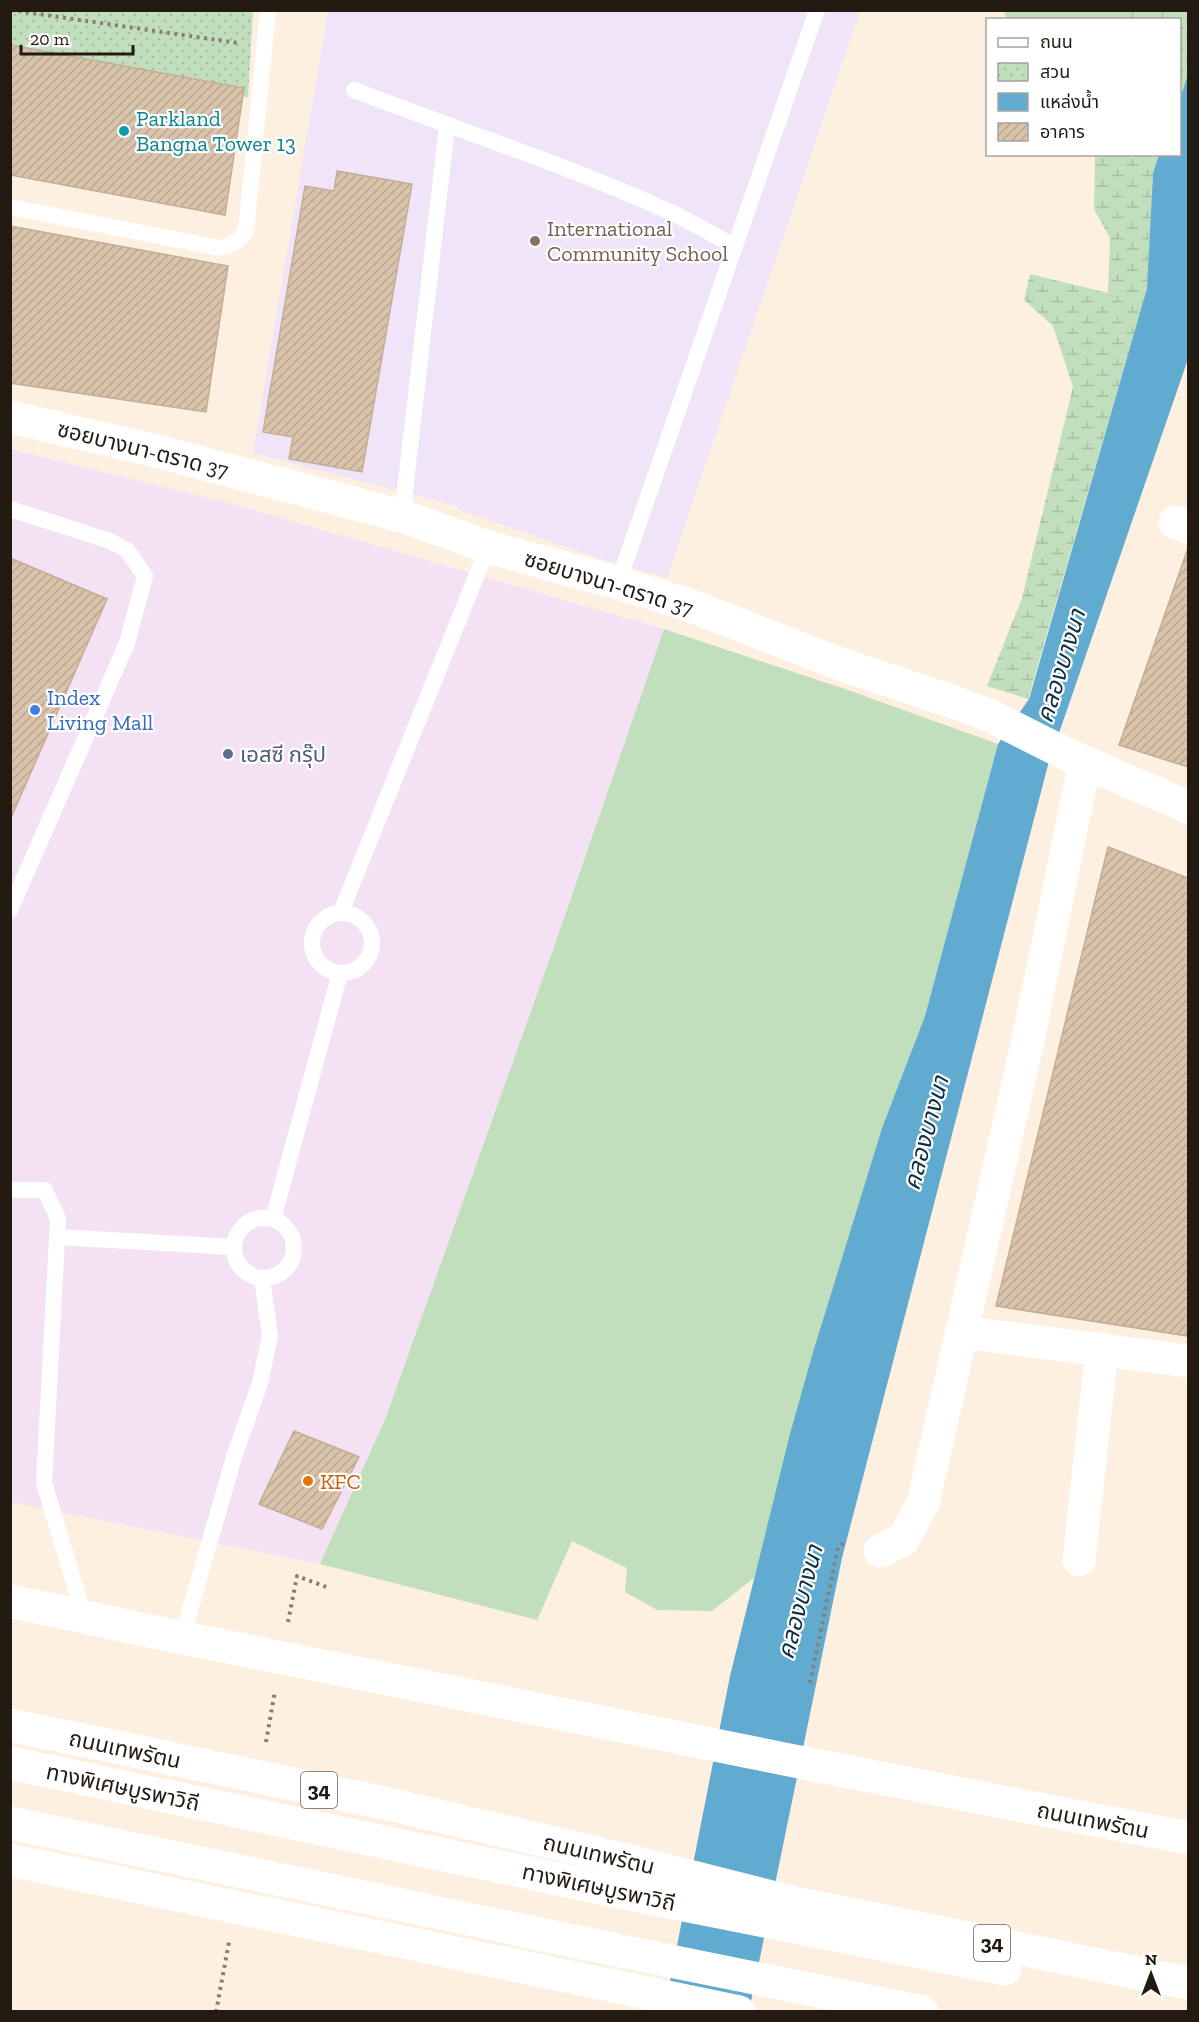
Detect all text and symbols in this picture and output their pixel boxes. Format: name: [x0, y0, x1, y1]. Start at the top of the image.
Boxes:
scale bar: [21, 18, 134, 56]
legend: [986, 18, 1181, 156]
text: 20 m: [30, 28, 70, 50]
text: ถนน: [1040, 31, 1073, 53]
text: สวน: [1040, 61, 1070, 83]
text: แหล่งน้ำ: [1040, 89, 1099, 113]
place label: Parkland Bangna Tower 13: [136, 105, 296, 157]
text: อาคาร: [1040, 121, 1085, 143]
marker: Parkland Bangna Tower 13: [117, 124, 131, 138]
place label: International Community School: [547, 215, 728, 267]
marker: International Community School: [528, 234, 542, 248]
street label: ซอยบางนา-ตราด 37: [55, 415, 232, 484]
street label: ซอยบางนา-ตราด 37: [521, 545, 697, 622]
water label: คลองบางนา: [1030, 605, 1092, 726]
place label: Index Living Mall: [47, 684, 154, 736]
marker: Index Living Mall: [28, 703, 42, 717]
place label: เอสซี กรุ๊ป: [240, 741, 326, 768]
marker: เอสซี กรุ๊ป: [221, 747, 235, 761]
water label: คลองบางนา: [896, 1072, 955, 1193]
place label: KFC: [320, 1468, 361, 1495]
marker: KFC: [301, 1474, 315, 1488]
water label: คลองบางนา: [770, 1541, 829, 1662]
street label: ถนนเทพรัตน: [67, 1724, 183, 1775]
street label: ทางพิเศษบูรพาวิถี: [44, 1758, 202, 1817]
road number: 34: [301, 1772, 337, 1808]
street label: ถนนเทพรัตน: [1035, 1796, 1151, 1845]
street label: ถนนเทพรัตน: [541, 1829, 657, 1880]
street label: ทางพิเศษบูรพาวิถี: [520, 1858, 678, 1917]
road number: 34: [974, 1925, 1010, 1961]
north arrow: [1121, 1944, 1181, 2004]
text: N: [1145, 1950, 1157, 1969]

